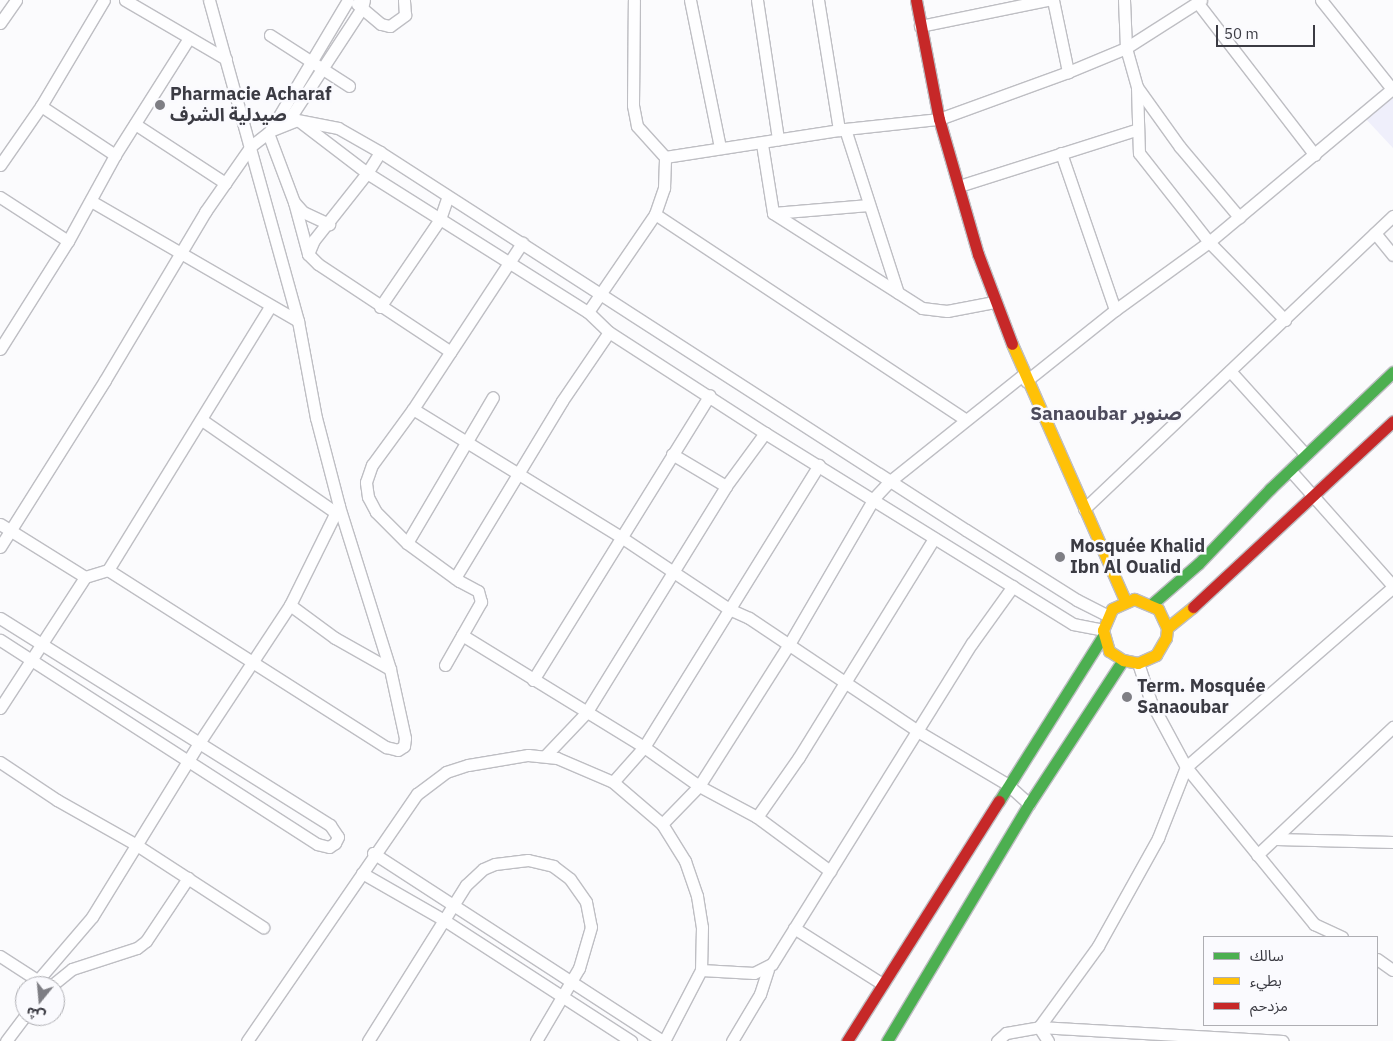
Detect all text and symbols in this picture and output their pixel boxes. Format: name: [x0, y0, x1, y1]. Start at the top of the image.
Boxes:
scale bar: [1218, 15, 1317, 47]
text: 50 m: [1224, 24, 1259, 43]
place label: Pharmacie Acharaf صيدلية الشرف: [170, 84, 332, 126]
marker: Pharmacie Acharaf صيدلية الشرف: [154, 99, 166, 111]
district label: Sanaoubar صنوبر: [1030, 403, 1182, 425]
place label: Mosquée Khalid Ibn Al Oualid: [1070, 536, 1205, 578]
marker: Mosquée Khalid Ibn Al Oualid: [1054, 551, 1066, 563]
place label: Term. Mosquée Sanaoubar: [1137, 676, 1266, 719]
marker: Term. Mosquée Sanaoubar: [1121, 691, 1133, 703]
legend: [1203, 936, 1378, 1026]
text: سالك: [1250, 946, 1284, 965]
text: بطيء: [1250, 971, 1282, 990]
north arrow: [15, 976, 65, 1026]
text: مزدحم: [1250, 996, 1288, 1015]
text: ش: [24, 1003, 48, 1026]

